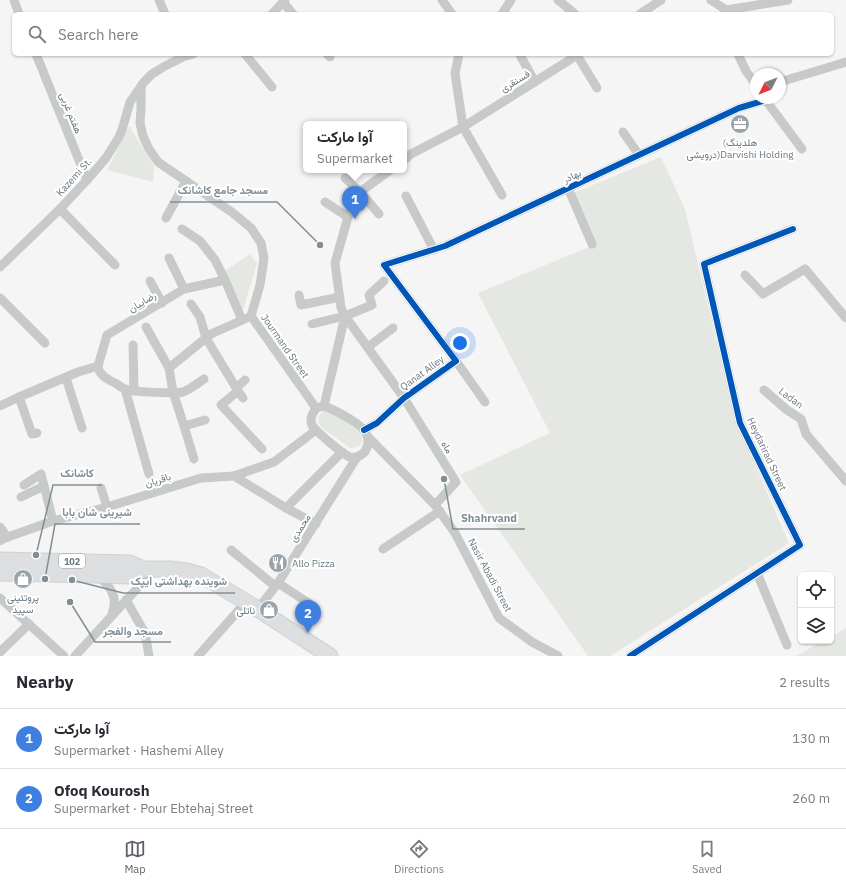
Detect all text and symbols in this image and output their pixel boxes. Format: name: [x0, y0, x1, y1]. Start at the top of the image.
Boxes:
search box: [12, 12, 834, 56]
icon: search: [26, 23, 48, 45]
text: Search here: [58, 25, 138, 44]
street label: فسنقری: [498, 67, 533, 95]
north arrow: [750, 68, 786, 104]
street label: هفتم غربی: [57, 90, 85, 136]
office icon: (هلدینگ درویشی)Darvishi Holding: [729, 113, 751, 135]
popup: [303, 121, 407, 173]
text: آوا مارکت: [317, 127, 373, 146]
place label: (هلدینگ درویشی)Darvishi Holding: [686, 136, 794, 161]
text: Supermarket: [317, 150, 393, 167]
street label: Kazemi St.: [53, 155, 95, 199]
street label: بهادر: [560, 166, 583, 186]
callout: مسجد جامع کاشانک: [170, 179, 277, 202]
text: مسجد جامع کاشانک: [178, 183, 268, 198]
pin: 1: [342, 186, 368, 219]
street label: رضاییان: [126, 289, 158, 315]
street label: Jourmand Street: [258, 311, 312, 381]
your location: [450, 333, 470, 353]
street label: Qanat Alley: [397, 353, 447, 393]
street label: Ladan: [776, 385, 806, 411]
street label: Heydarirad Street: [744, 415, 790, 493]
street label: ماه: [438, 438, 456, 456]
callout: کاشانک: [53, 462, 102, 485]
text: کاشانک: [60, 466, 94, 480]
street label: باقریان: [143, 470, 173, 490]
callout: شیرینی شان بابا: [55, 501, 140, 524]
text: شیرینی شان بابا: [62, 505, 132, 519]
callout: Shahrvand: [453, 506, 525, 529]
text: Shahrvand: [461, 511, 517, 525]
street label: محمدی: [286, 512, 314, 544]
street label: Nasir Abadi Street: [465, 536, 515, 614]
restaurant icon: Allo Pizza: [267, 552, 289, 574]
road number: 102: [59, 554, 85, 568]
place label: Allo Pizza: [292, 557, 336, 570]
shop icon: پروتئینی سپید: [12, 568, 34, 590]
callout: شوینده بهداشتی ایپک: [123, 570, 235, 593]
map controls: [798, 572, 834, 644]
button: locate: [798, 572, 834, 608]
text: شوینده بهداشتی ایپک: [131, 574, 227, 589]
place label: پروتئینی سپید: [7, 591, 39, 617]
shop icon: ناتلی: [258, 599, 280, 621]
pin: 2: [295, 600, 321, 633]
place label: ناتلی: [237, 604, 255, 617]
button: layers: [798, 608, 834, 644]
callout: مسجد والفجر: [95, 619, 171, 642]
text: مسجد والفجر: [102, 624, 163, 638]
text: Nearby: [16, 671, 74, 693]
text: 2 results: [779, 674, 830, 691]
text: آوا مارکت: [54, 719, 109, 738]
text: 1: [25, 730, 33, 747]
text: 130 m: [792, 730, 830, 747]
text: Supermarket · Hashemi Alley: [54, 742, 224, 759]
text: Ofoq Kourosh: [54, 781, 150, 800]
text: 2: [25, 790, 33, 807]
text: 260 m: [792, 790, 830, 807]
text: Supermarket · Pour Ebtehaj Street: [54, 800, 253, 817]
tab: Map: [124, 838, 146, 876]
tab: Directions: [394, 838, 444, 876]
tab: Saved: [692, 838, 722, 876]

